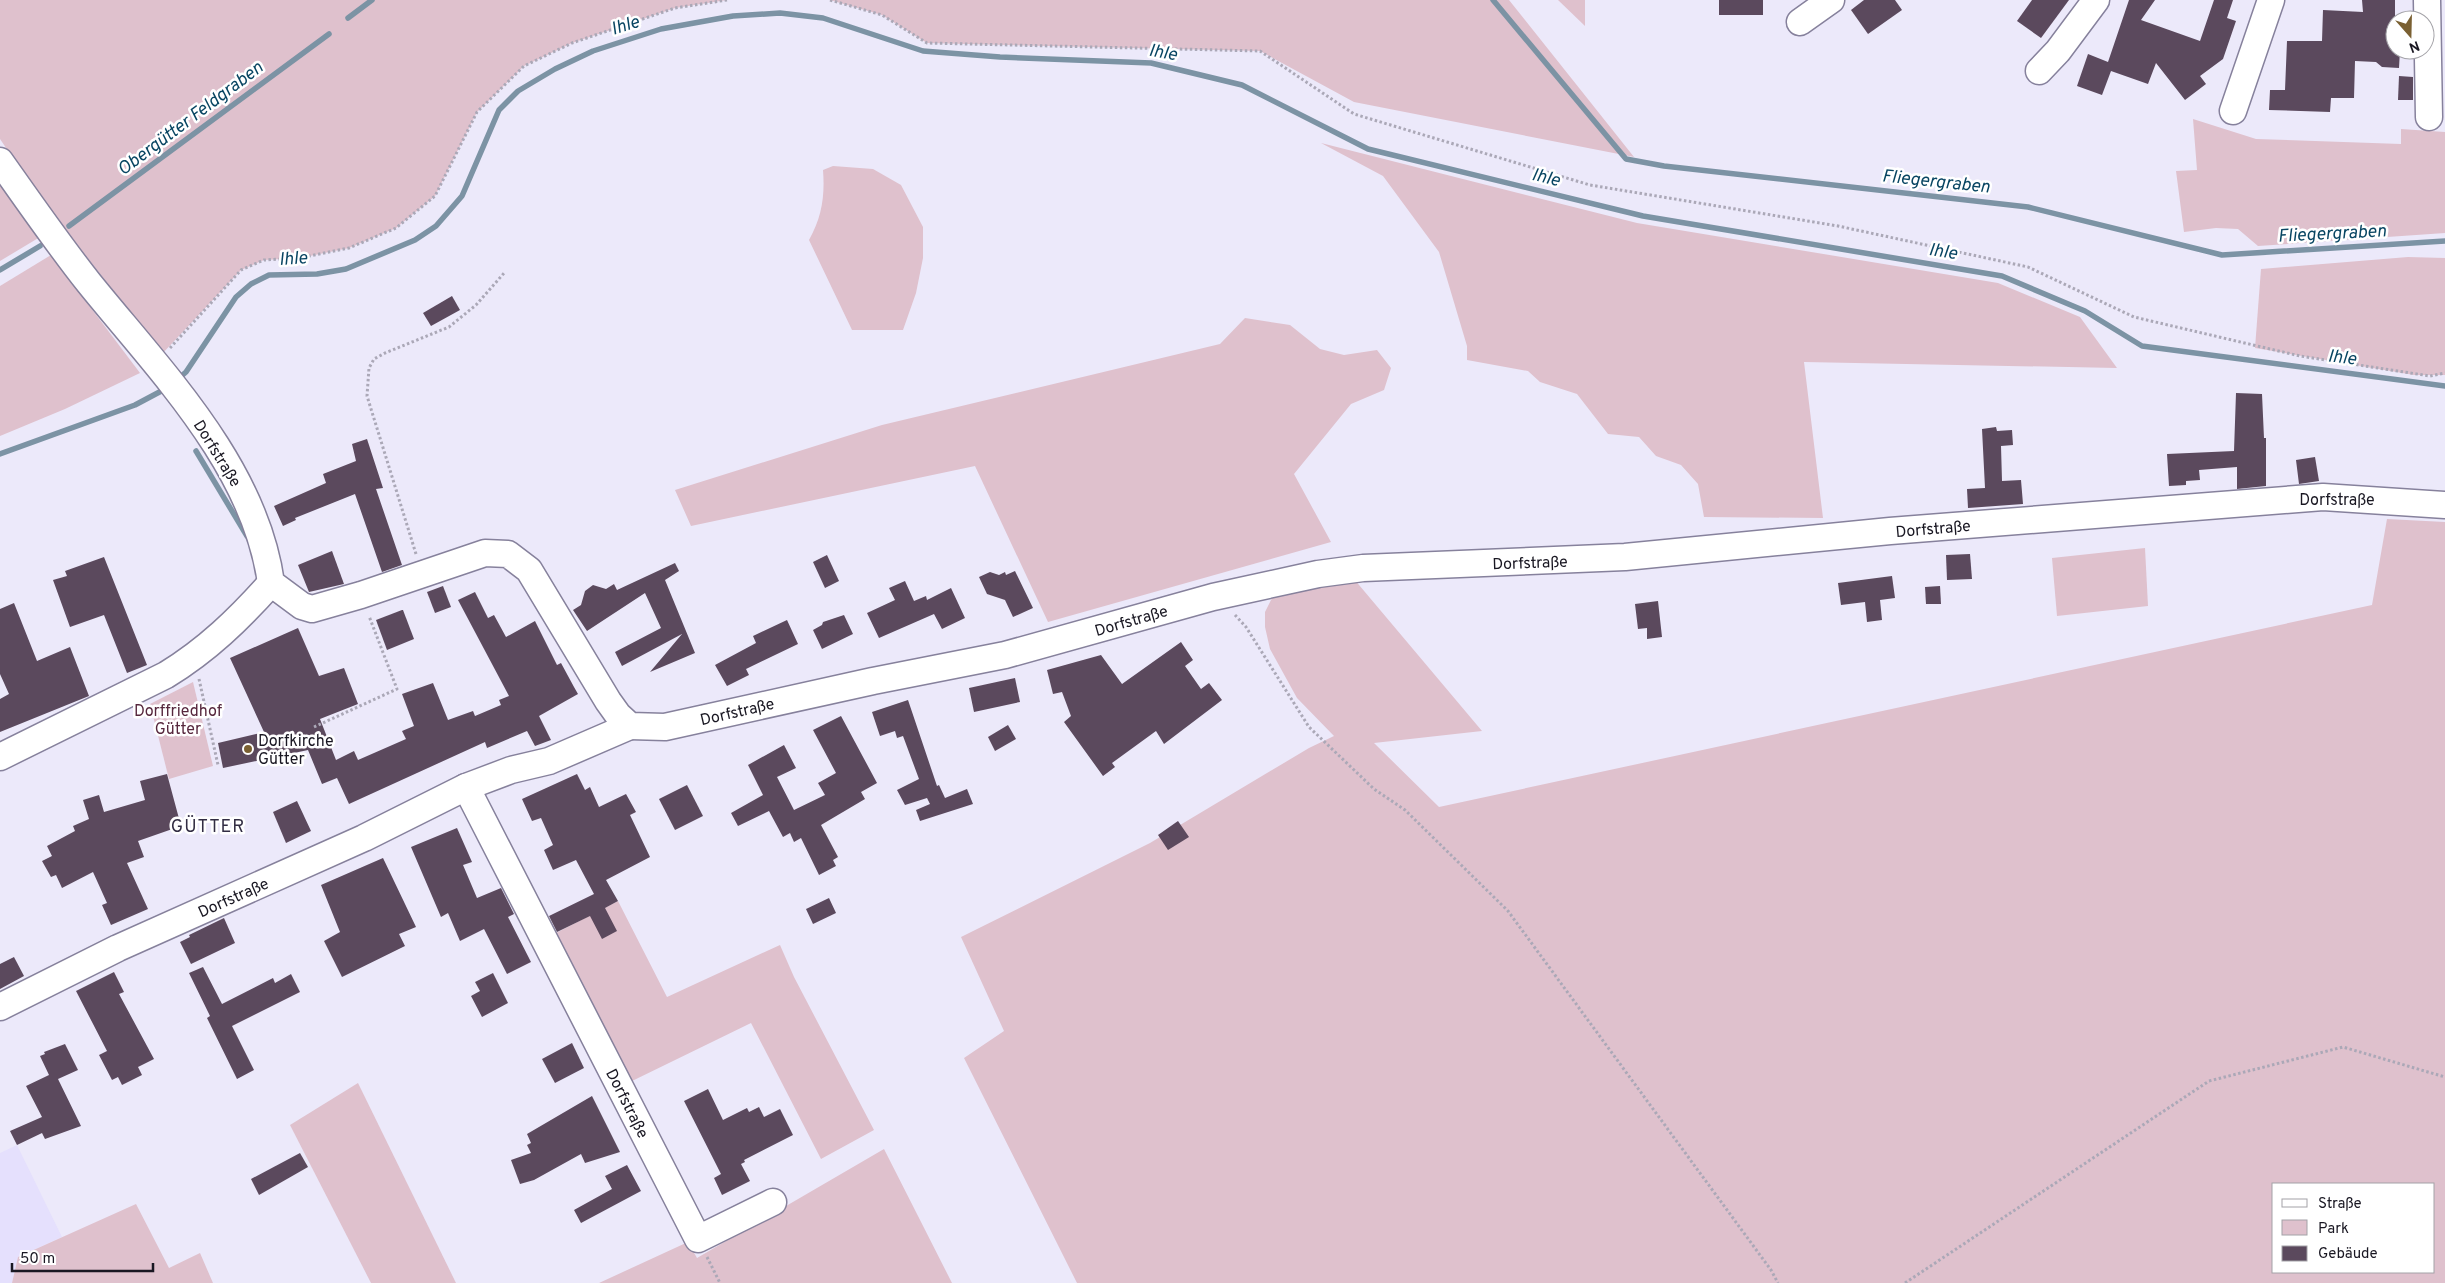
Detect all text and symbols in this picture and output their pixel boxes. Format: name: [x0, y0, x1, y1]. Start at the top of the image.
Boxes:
north arrow: [2385, 10, 2435, 60]
water label: Ihle: [608, 11, 643, 42]
text: N: [2406, 36, 2422, 56]
water label: Ihle: [1147, 40, 1179, 67]
water label: Obergütter Feldgraben: [113, 57, 269, 182]
water label: Ihle: [1529, 164, 1563, 193]
water label: Fliegergraben: [1881, 165, 1991, 200]
water label: Fliegergraben: [2277, 220, 2387, 249]
water label: Ihle: [1927, 239, 1959, 266]
water label: Ihle: [278, 247, 309, 272]
water label: Ihle: [2326, 345, 2358, 372]
street label: Dorfstraße: [188, 417, 245, 491]
street label: Dorfstraße: [2299, 491, 2375, 511]
street label: Dorfstraße: [1895, 517, 1972, 543]
street label: Dorfstraße: [1492, 553, 1568, 575]
street label: Dorfstraße: [1093, 602, 1171, 642]
street label: Dorfstraße: [698, 695, 776, 731]
park label: Dorffriedhof Gütter: [134, 702, 223, 740]
place label: Dorfkirche Gütter: [258, 732, 334, 770]
marker: Dorfkirche Gütter: [242, 743, 254, 755]
district label: GÜTTER: [171, 814, 245, 839]
street label: Dorfstraße: [195, 874, 272, 923]
street label: Dorfstraße: [600, 1066, 652, 1142]
legend: [2272, 1183, 2435, 1273]
text: Straße: [2318, 1195, 2362, 1214]
text: Park: [2318, 1220, 2349, 1239]
scale bar: [12, 1240, 154, 1272]
text: Gebäude: [2318, 1245, 2378, 1264]
text: 50 m: [20, 1250, 55, 1269]

